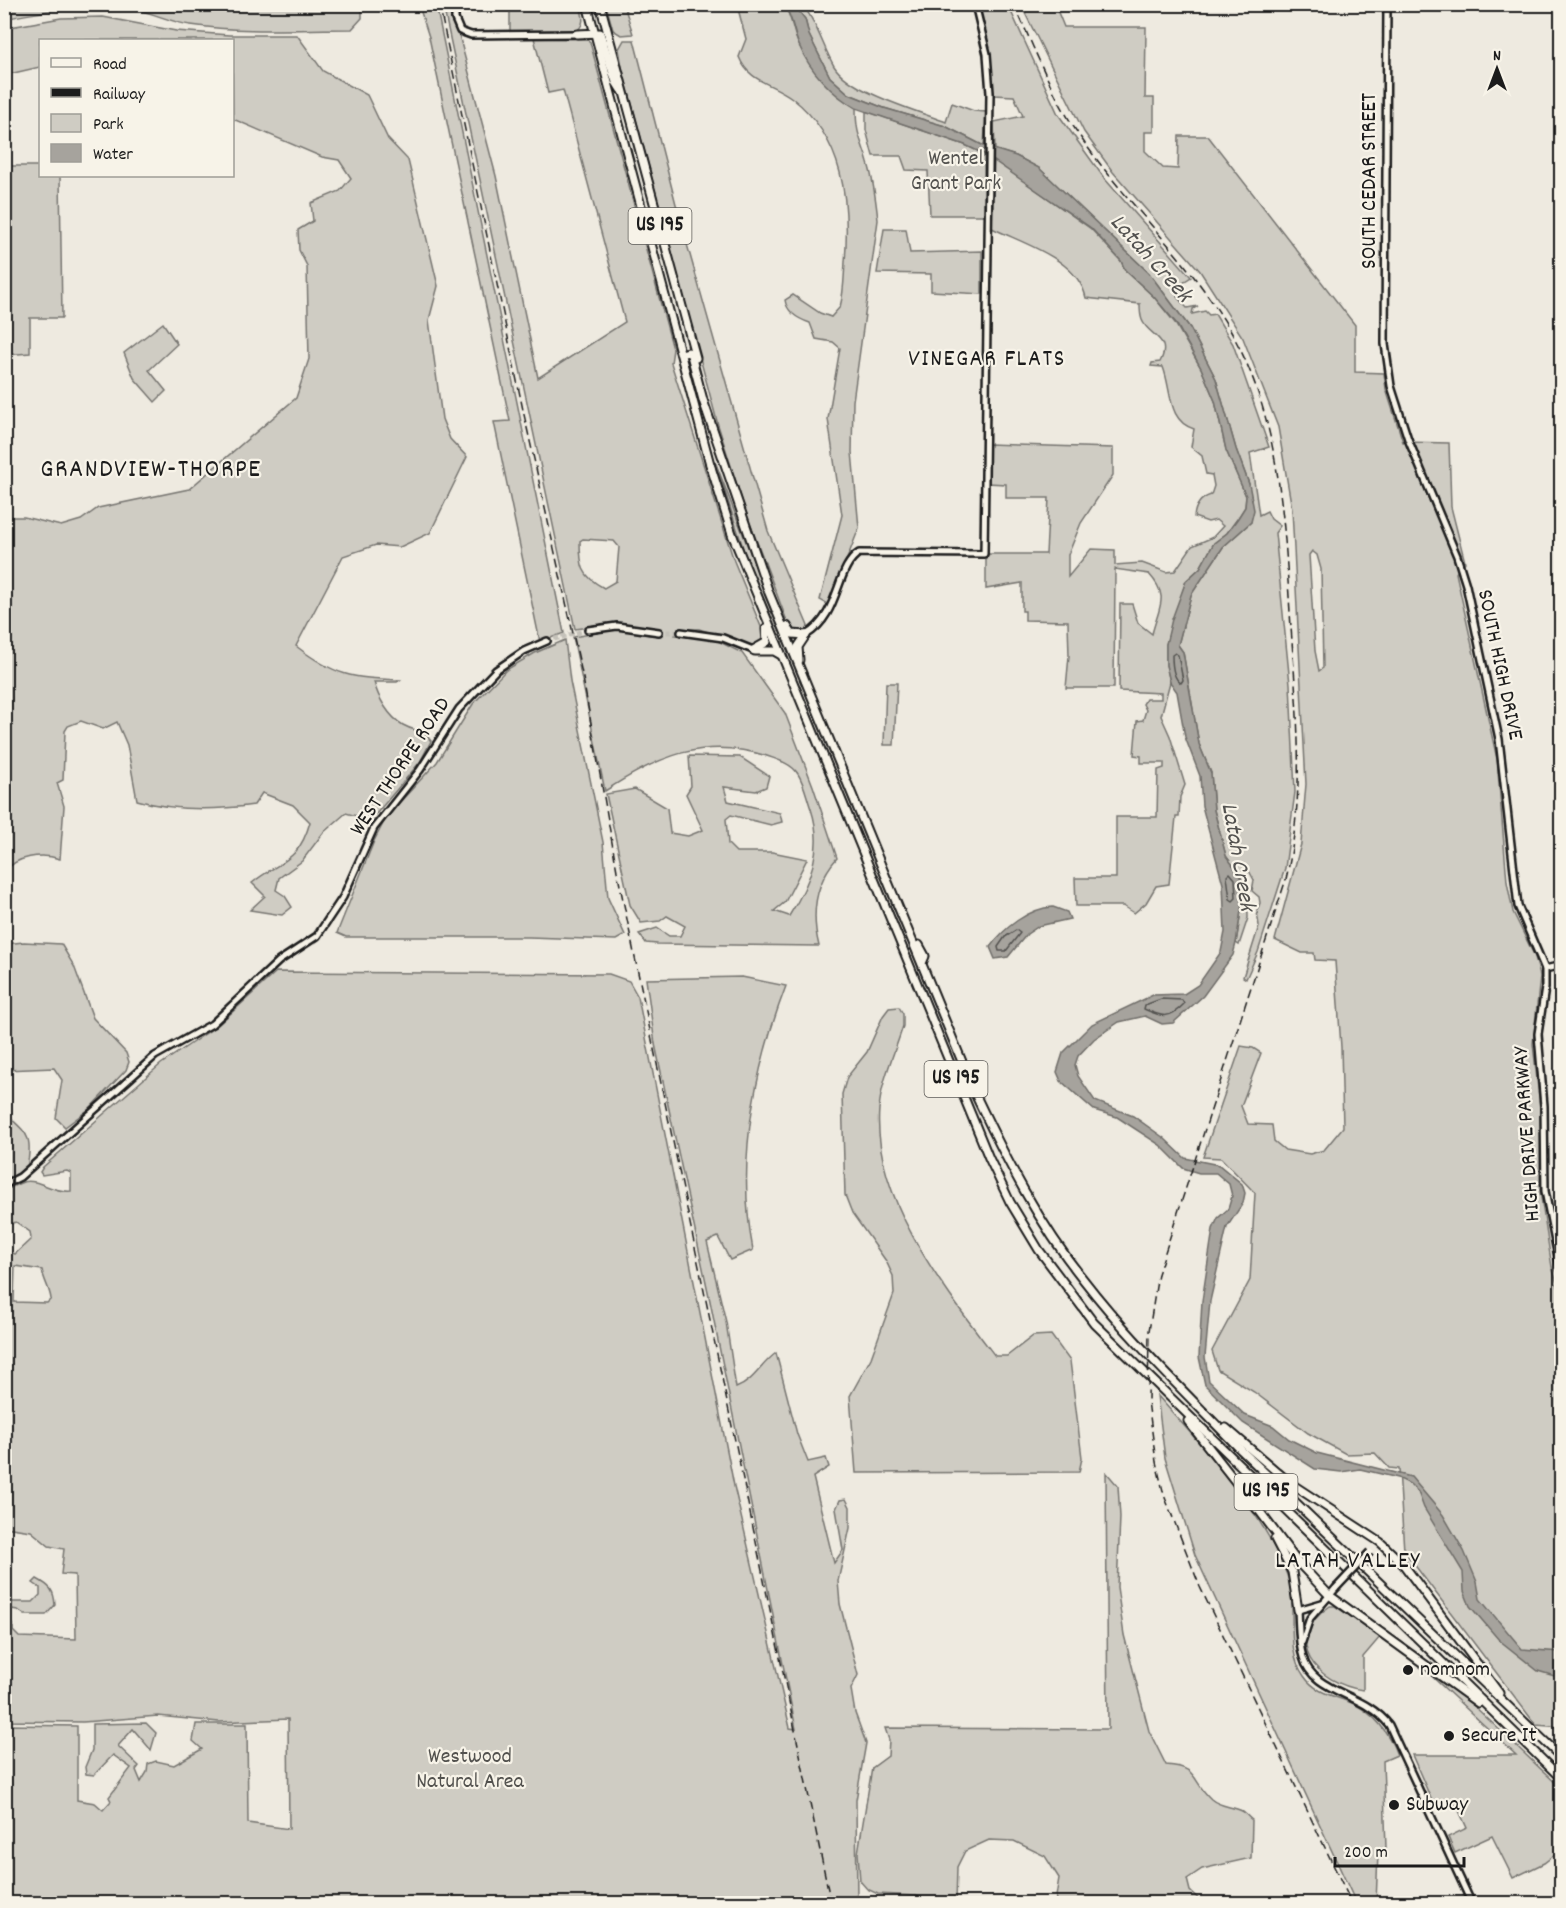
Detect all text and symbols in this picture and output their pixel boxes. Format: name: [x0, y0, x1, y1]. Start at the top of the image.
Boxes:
legend: [39, 39, 234, 177]
north arrow: [1467, 39, 1527, 99]
text: N: [1493, 45, 1501, 68]
text: Road: [93, 53, 127, 78]
text: Railway: [93, 83, 146, 108]
street label: SOUTH CEDAR STREET: [1355, 93, 1386, 269]
text: Park: [93, 113, 124, 138]
text: Water: [93, 143, 133, 168]
park label: Wentel Grant Park: [911, 144, 1001, 200]
water label: Latah Creek: [1101, 207, 1201, 313]
road number: US 195: [628, 208, 692, 244]
district label: VINEGAR FLATS: [908, 343, 1066, 377]
district label: GRANDVIEW-THORPE: [40, 452, 262, 489]
street label: SOUTH HIGH DRIVE: [1468, 587, 1530, 743]
street label: WEST THORPE ROAD: [343, 691, 459, 843]
water label: Latah Creek: [1211, 800, 1264, 916]
street label: HIGH DRIVE PARKWAY: [1506, 1044, 1550, 1223]
road number: US 195: [924, 1061, 988, 1097]
road number: US 195: [1234, 1474, 1298, 1510]
district label: LATAH VALLEY: [1275, 1545, 1421, 1579]
place label: nomnom: [1420, 1655, 1490, 1686]
marker: nomnom: [1401, 1663, 1415, 1677]
place label: Secure It: [1461, 1721, 1537, 1752]
marker: Secure It: [1442, 1729, 1456, 1743]
park label: Westwood Natural Area: [416, 1742, 525, 1798]
place label: Subway: [1406, 1790, 1469, 1821]
marker: Subway: [1387, 1798, 1401, 1812]
scale bar: [1335, 1830, 1464, 1868]
text: 200 m: [1344, 1841, 1388, 1866]

